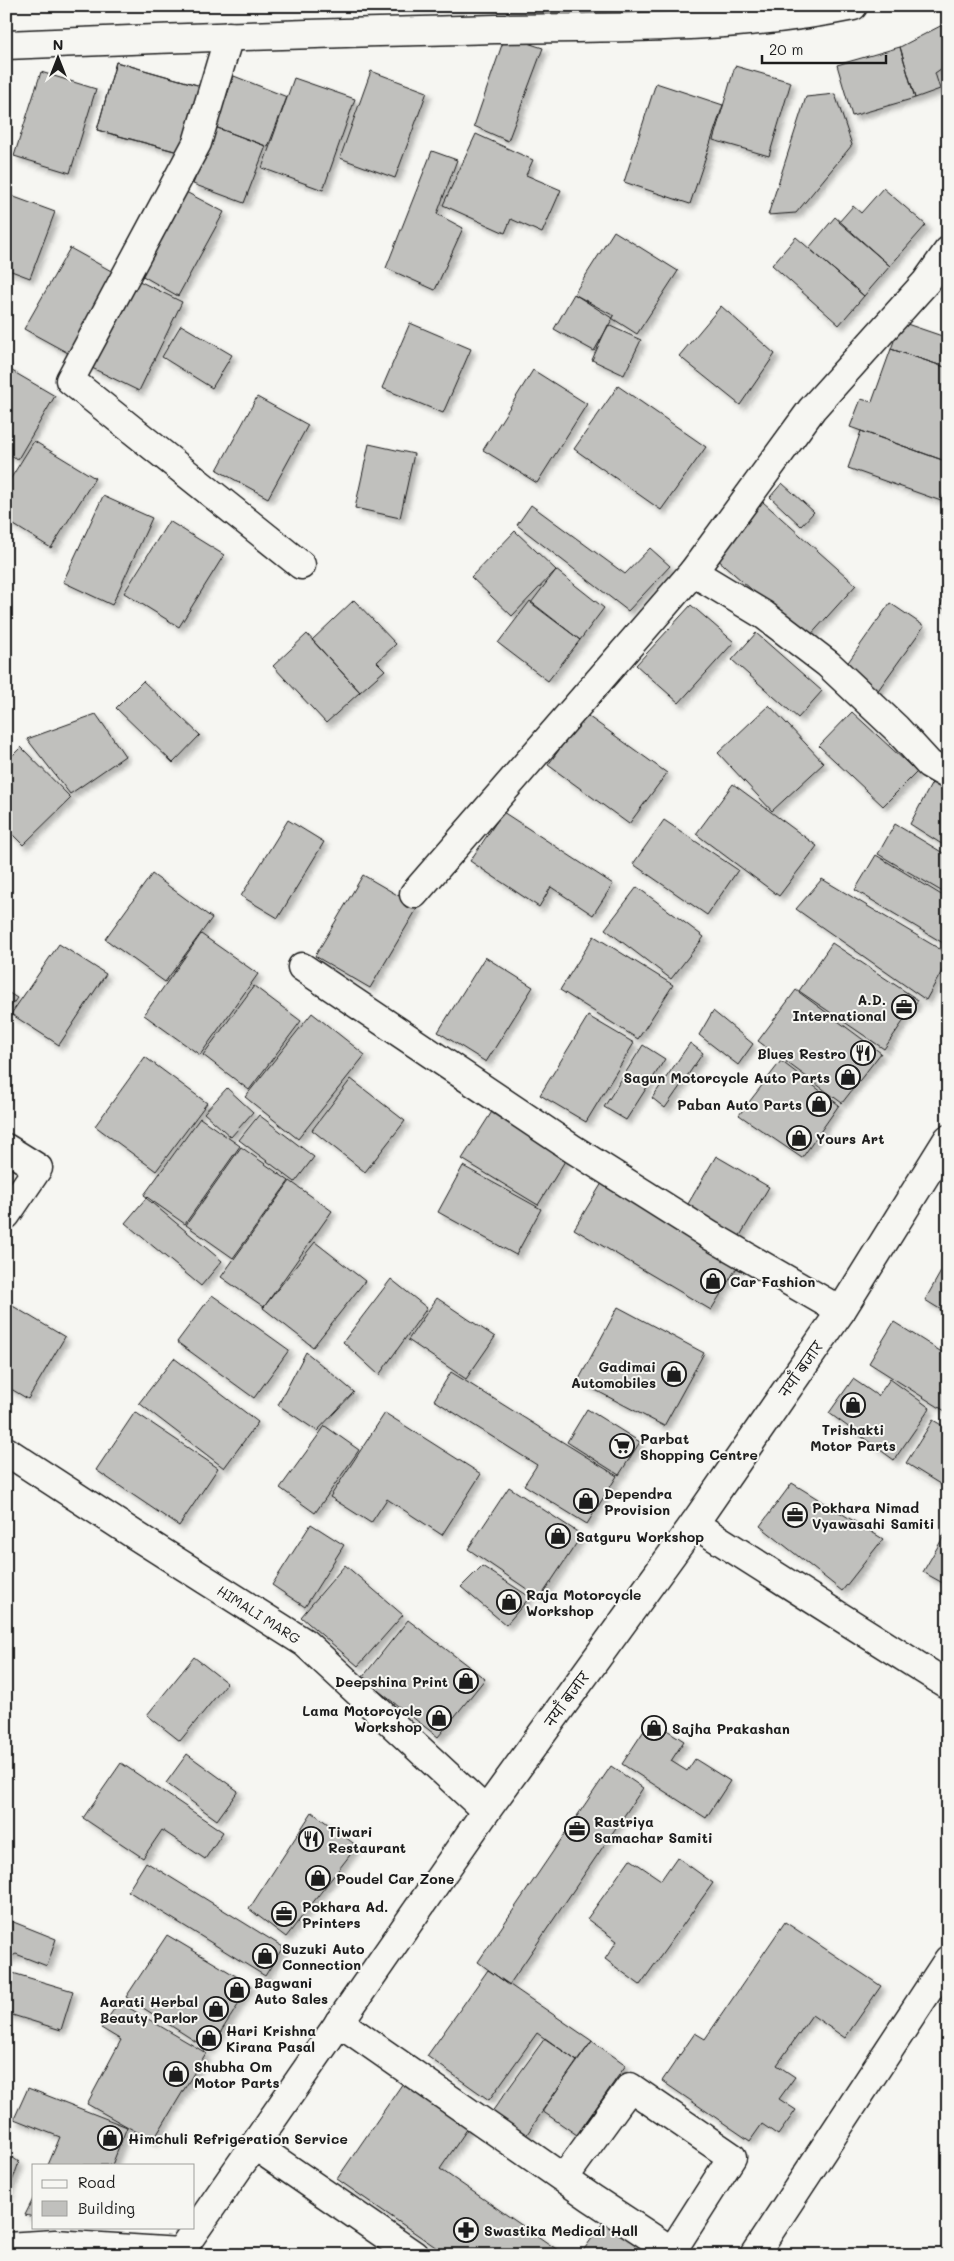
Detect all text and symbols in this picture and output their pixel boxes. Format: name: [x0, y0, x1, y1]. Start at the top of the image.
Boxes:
north arrow: [32, 32, 82, 82]
scale bar: [762, 32, 885, 64]
text: N: [53, 35, 63, 54]
text: 20 m: [769, 39, 803, 59]
place label: A.D. International: [792, 990, 886, 1025]
office icon: A.D. International: [891, 994, 917, 1020]
restaurant icon: Blues Restro: [850, 1040, 876, 1066]
place label: Blues Restro: [757, 1044, 846, 1063]
shop icon: Sagun Motorcycle Auto Parts: [835, 1064, 861, 1090]
place label: Sagun Motorcycle Auto Parts: [624, 1068, 830, 1087]
shop icon: Paban Auto Parts: [806, 1091, 832, 1117]
place label: Paban Auto Parts: [677, 1095, 802, 1114]
shop icon: Yours Art: [786, 1125, 812, 1151]
place label: Yours Art: [816, 1129, 884, 1148]
shop icon: Car Fashion: [700, 1268, 726, 1294]
place label: Car Fashion: [730, 1272, 815, 1291]
street label: नयाँ बजार: [773, 1335, 828, 1401]
place label: Gadimai Automobiles: [571, 1357, 656, 1392]
shop icon: Gadimai Automobiles: [661, 1361, 687, 1387]
shop icon: Trishakti Motor Parts: [840, 1392, 866, 1418]
place label: Trishakti Motor Parts: [810, 1420, 896, 1455]
place label: Parbat Shopping Centre: [640, 1429, 758, 1464]
supermarket icon: Parbat Shopping Centre: [609, 1433, 635, 1459]
place label: Dependra Provision: [604, 1484, 673, 1519]
shop icon: Dependra Provision: [573, 1488, 599, 1514]
place label: Pokhara Nimad Vyawasahi Samiti: [812, 1498, 935, 1533]
office icon: Pokhara Nimad Vyawasahi Samiti: [782, 1502, 808, 1528]
shop icon: Satguru Workshop: [545, 1523, 571, 1549]
place label: Satguru Workshop: [576, 1527, 704, 1546]
street label: HIMALI MARG: [214, 1580, 304, 1647]
place label: Raja Motorcycle Workshop: [526, 1585, 641, 1620]
shop icon: Raja Motorcycle Workshop: [496, 1589, 522, 1615]
street label: नयाँ बजार: [538, 1665, 594, 1731]
shop icon: Deepshina Print: [453, 1668, 479, 1694]
place label: Deepshina Print: [335, 1672, 448, 1691]
place label: Lama Motorcycle Workshop: [302, 1701, 422, 1736]
shop icon: Lama Motorcycle Workshop: [426, 1705, 452, 1731]
shop icon: Sajha Prakashan: [641, 1715, 667, 1741]
place label: Sajha Prakashan: [672, 1719, 790, 1738]
place label: Rastriya Samachar Samiti: [594, 1812, 713, 1847]
office icon: Rastriya Samachar Samiti: [564, 1816, 590, 1842]
place label: Tiwari Restaurant: [328, 1822, 406, 1857]
restaurant icon: Tiwari Restaurant: [298, 1826, 324, 1852]
shop icon: Poudel Car Zone: [305, 1865, 331, 1891]
place label: Poudel Car Zone: [336, 1869, 454, 1888]
place label: Pokhara Ad. Printers: [302, 1897, 388, 1932]
office icon: Pokhara Ad. Printers: [271, 1901, 297, 1927]
place label: Suzuki Auto Connection: [282, 1939, 365, 1974]
shop icon: Suzuki Auto Connection: [252, 1943, 278, 1969]
place label: Bagwani Auto Sales: [254, 1973, 328, 2008]
shop icon: Bagwani Auto Sales: [224, 1977, 250, 2003]
place label: Aarati Herbal Beauty Parlor: [100, 1992, 198, 2027]
shop icon: Aarati Herbal Beauty Parlor: [203, 1996, 229, 2022]
place label: Hari Krishna Kirana Pasal: [226, 2021, 316, 2056]
shop icon: Hari Krishna Kirana Pasal: [196, 2025, 222, 2051]
place label: Shubha Om Motor Parts: [194, 2057, 280, 2092]
shop icon: Shubha Om Motor Parts: [163, 2061, 189, 2087]
shop icon: Himchuli Refrigeration Service: [97, 2125, 123, 2151]
place label: Himchuli Refrigeration Service: [128, 2129, 348, 2148]
legend: [32, 2164, 195, 2228]
text: Road: [78, 2172, 115, 2192]
text: Building: [78, 2198, 135, 2218]
pharmacy icon: Swastika Medical Hall: [453, 2217, 479, 2243]
place label: Swastika Medical Hall: [484, 2221, 638, 2240]

